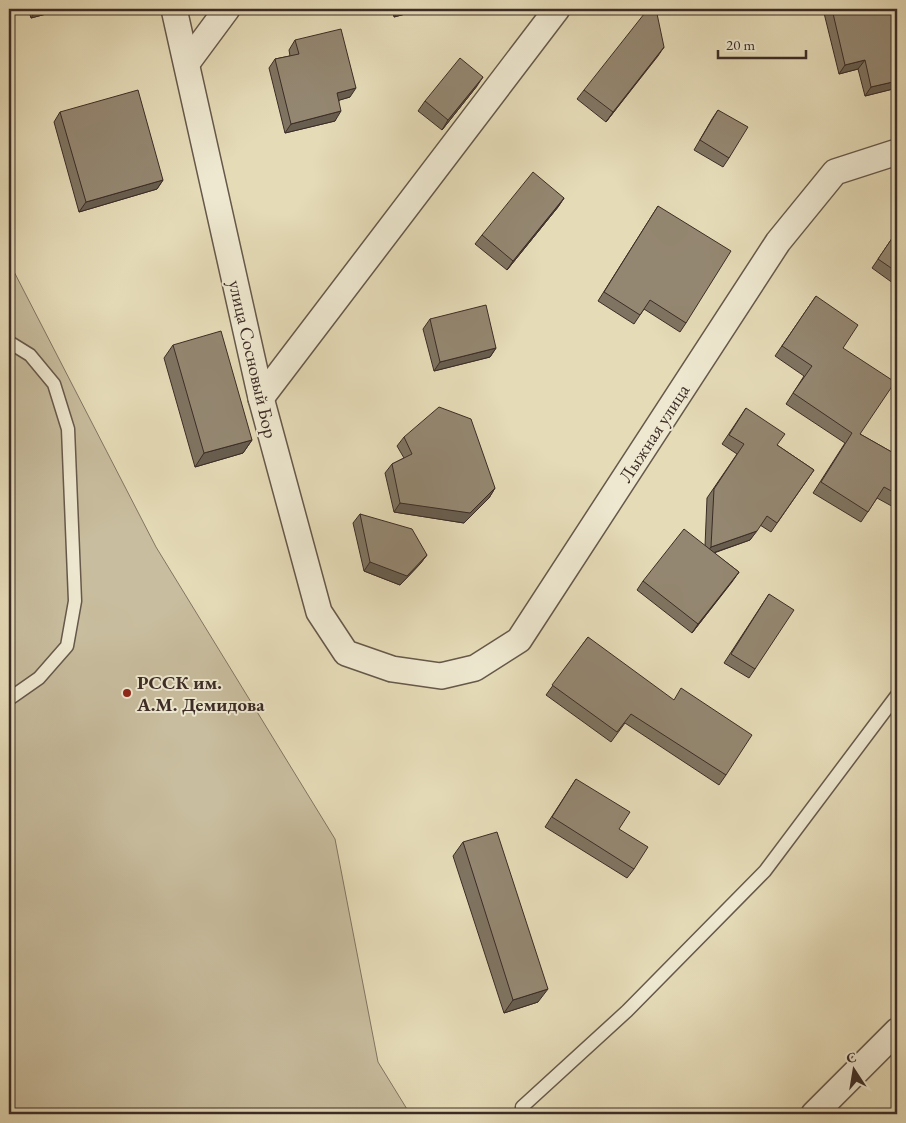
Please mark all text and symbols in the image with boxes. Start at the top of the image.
scale bar [718,28,806,60]
text: 20 m [726,35,755,54]
street label: улица Сосновый Бор [223,277,283,441]
street label: Лыжная улица [613,379,695,487]
place label: РССК им. А.М. Демидова [136,670,265,717]
marker: РССК им. А.М. Демидова [121,687,133,699]
north arrow [828,1046,878,1096]
text: С [845,1047,858,1067]

